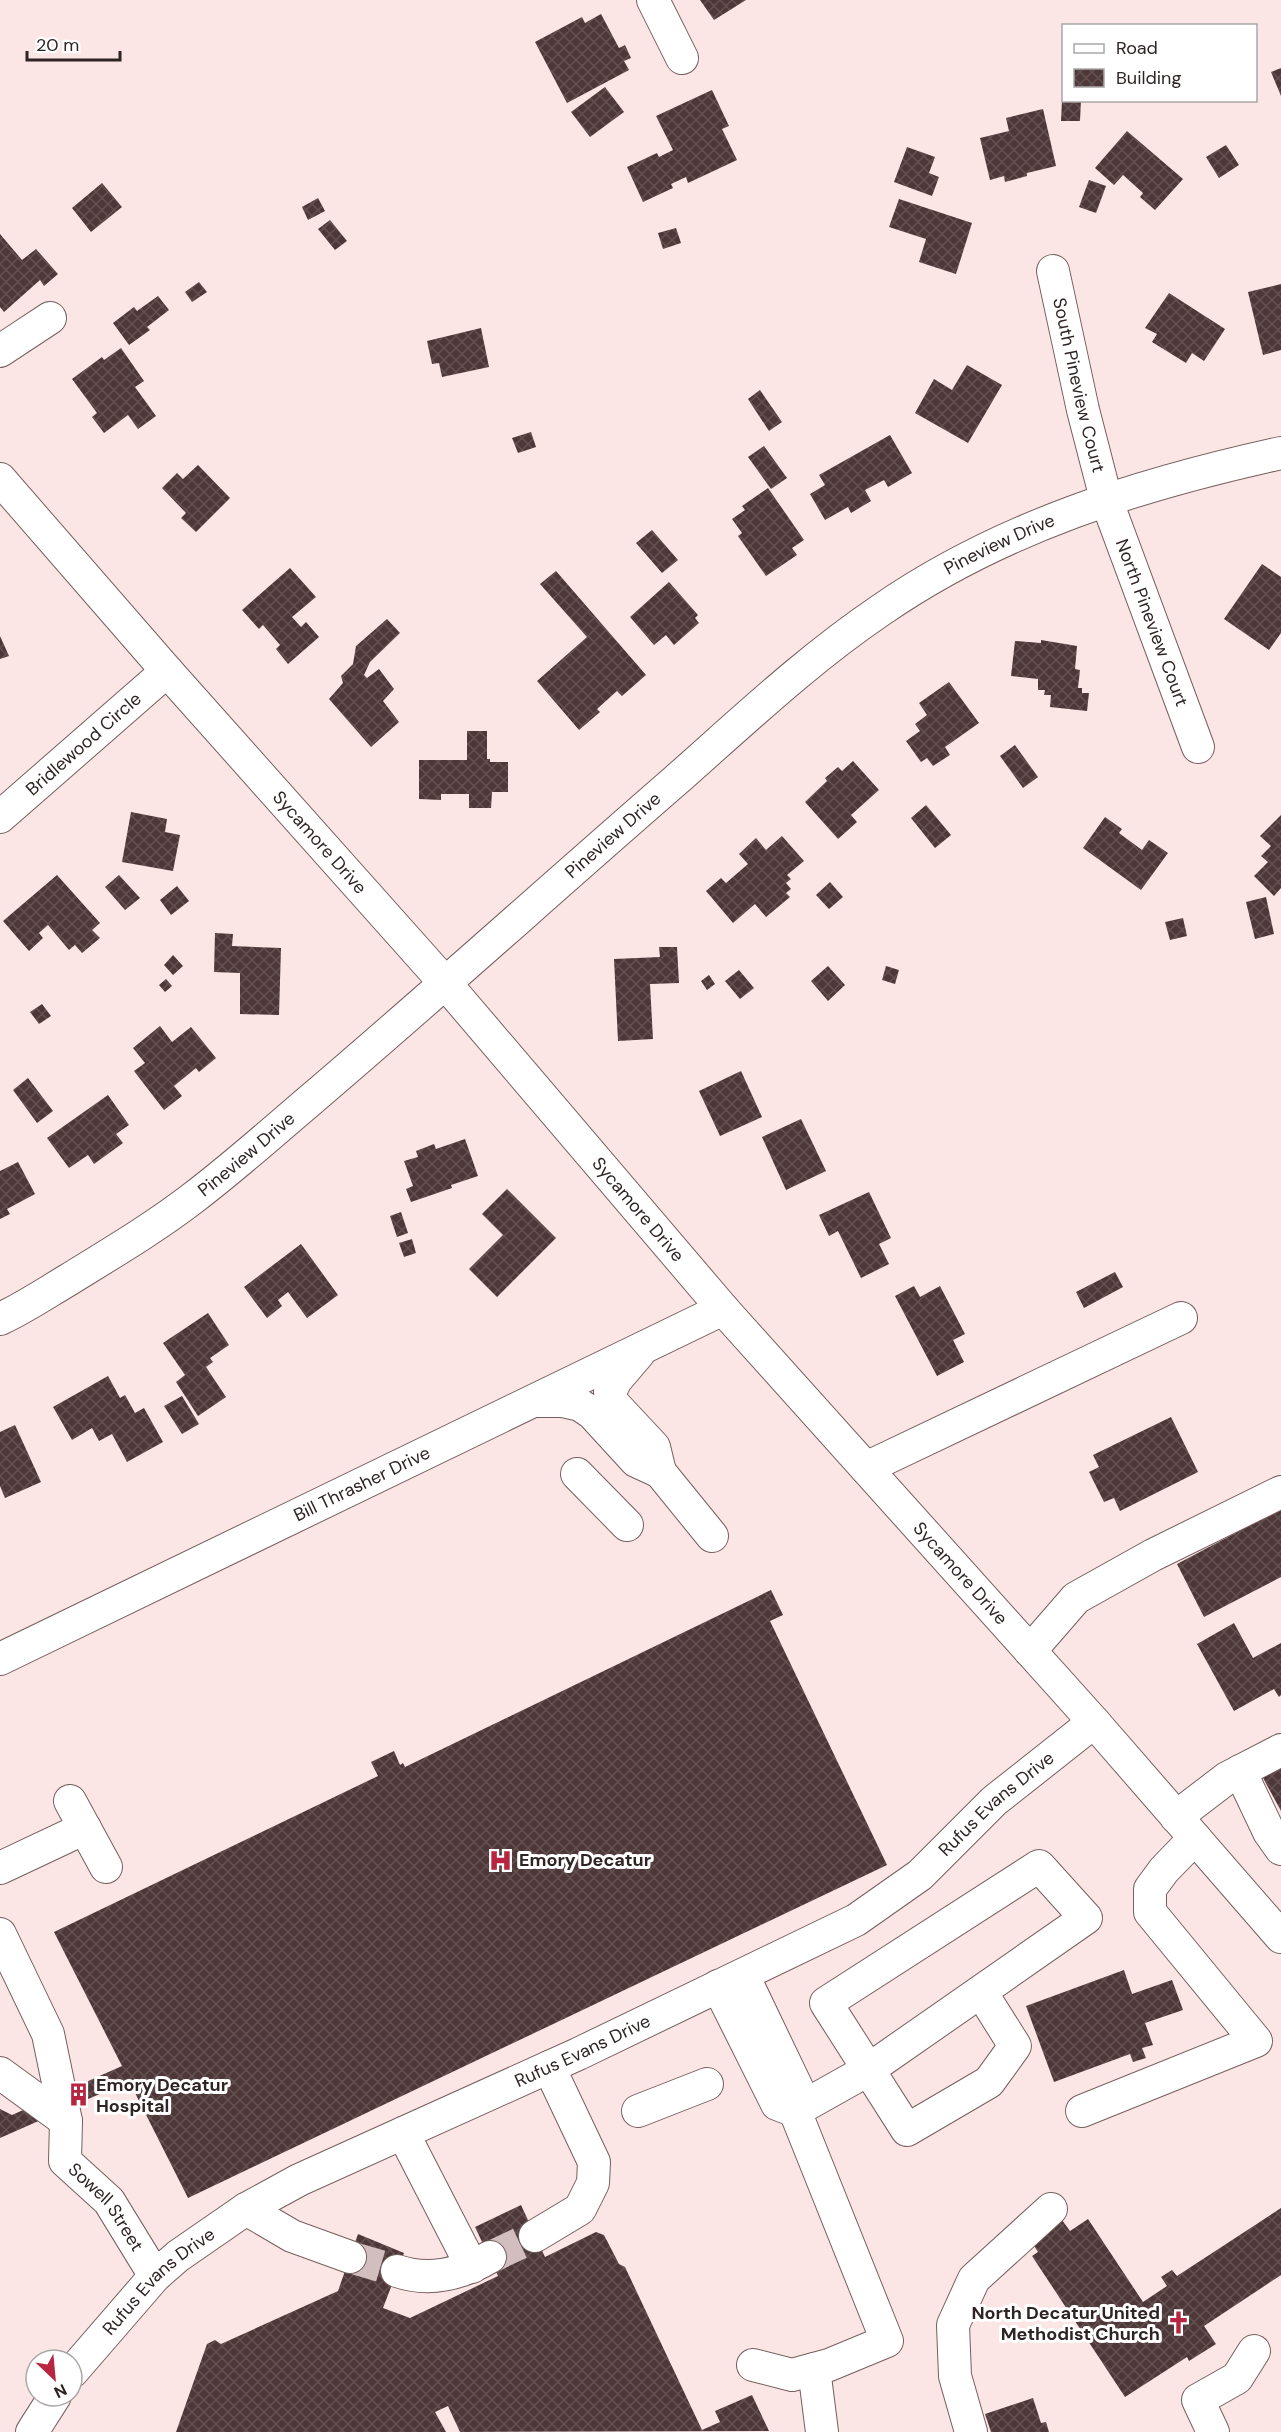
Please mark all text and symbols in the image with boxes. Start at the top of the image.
scale bar [27,24,120,62]
legend [1062,24,1257,102]
text: 20 m [36,33,79,57]
text: Road [1116,36,1158,60]
text: Building [1116,66,1181,90]
street label: South Pineview Court [1047,296,1111,475]
street label: Pineview Drive [940,508,1058,581]
street label: North Pineview Court [1110,536,1194,710]
street label: Bridlewood Circle [21,687,146,801]
street label: Sycamore Drive [267,786,372,899]
street label: Pineview Drive [560,787,666,884]
street label: Pineview Drive [193,1107,300,1202]
street label: Sycamore Drive [587,1152,690,1267]
street label: Bill Thrasher Drive [290,1441,434,1527]
street label: Sycamore Drive [908,1517,1013,1630]
street label: Rufus Evans Drive [933,1746,1059,1862]
hospital icon: Emory Decatur [488,1847,514,1873]
place label: Emory Decatur [519,1848,651,1872]
street label: Rufus Evans Drive [511,2009,654,2093]
place label: Emory Decatur Hospital [96,2073,228,2118]
building icon: Emory Decatur Hospital [65,2082,91,2108]
street label: Sowell Street [63,2158,149,2256]
street label: Rufus Evans Drive [97,2222,220,2340]
place label: North Decatur United Methodist Church [971,2301,1160,2346]
church icon: North Decatur United Methodist Church [1165,2310,1191,2336]
north arrow [24,2348,84,2408]
text: N [51,2379,70,2403]

